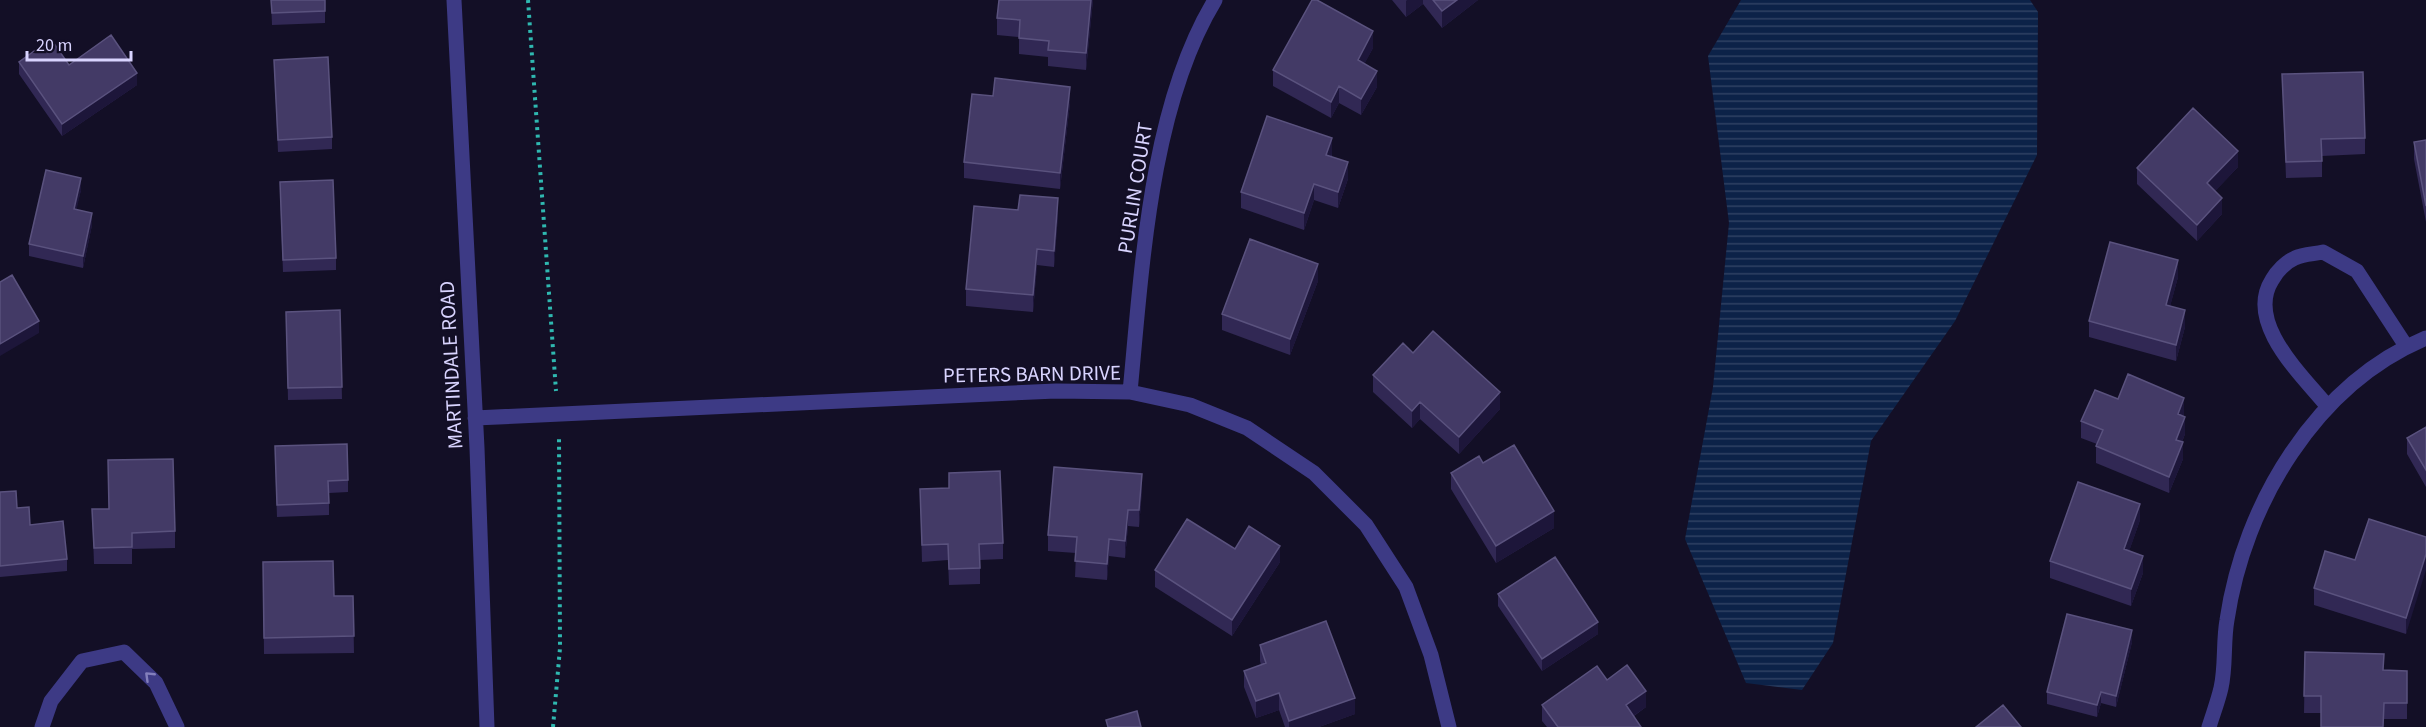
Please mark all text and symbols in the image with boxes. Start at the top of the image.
scale bar [27,24,130,62]
text: 20 m [36,33,72,58]
street label: PURLIN COURT [1110,120,1160,256]
street label: MARTINDALE ROAD [432,280,470,450]
street label: PETERS BARN DRIVE [943,357,1121,391]
one-way arrow [145,673,156,684]

